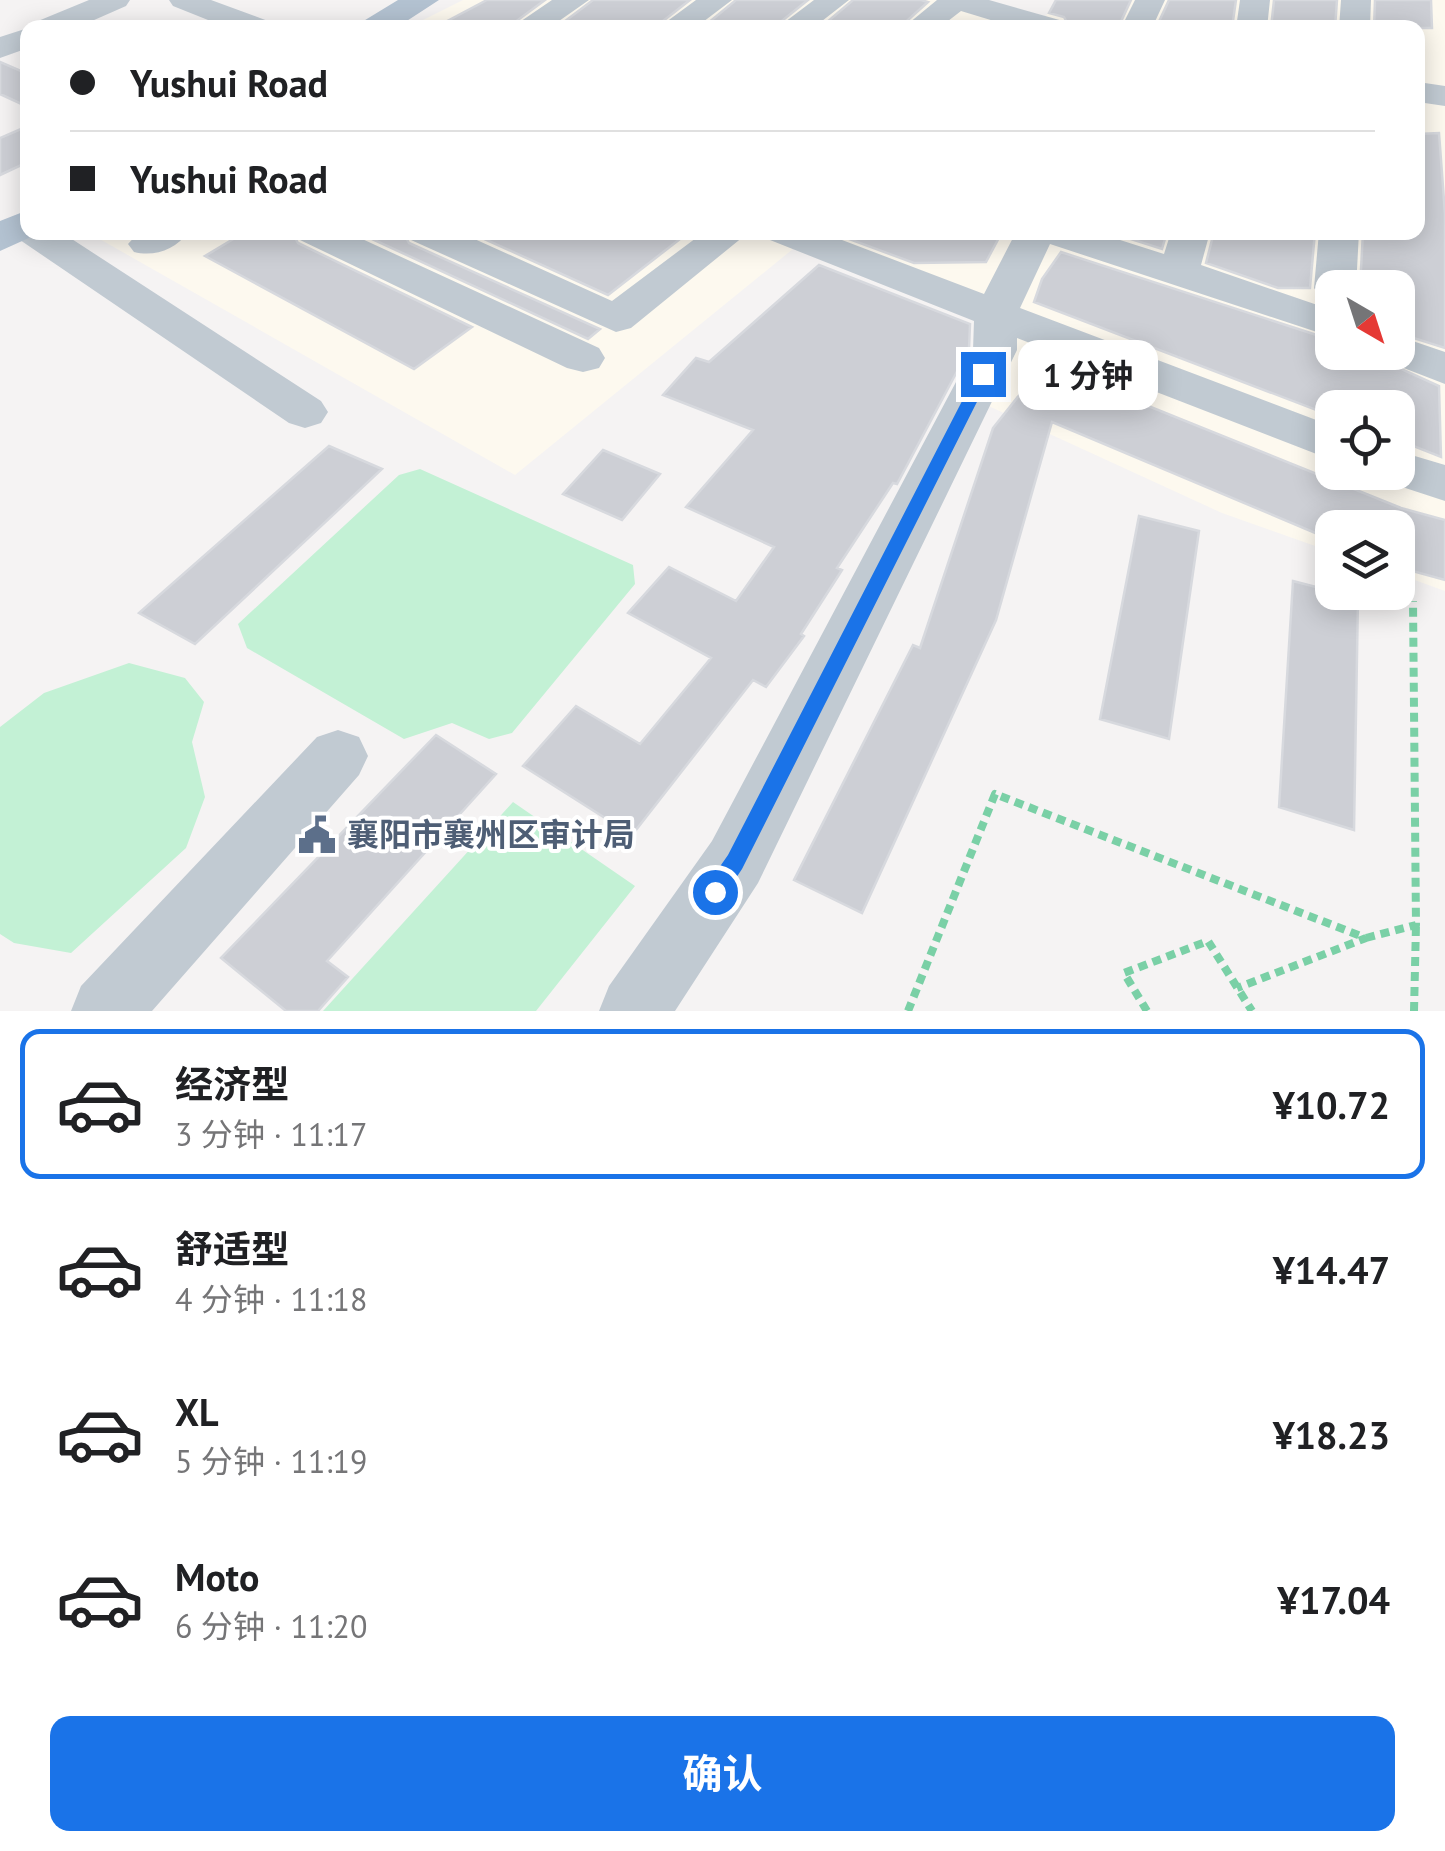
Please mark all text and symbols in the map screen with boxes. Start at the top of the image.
text: Yushui Road [130,58,328,107]
text: Yushui Road [130,154,328,203]
north arrow [1315,270,1415,370]
map controls [1315,270,1415,610]
callout: 1 分钟 [1018,339,1158,409]
route end [961,352,1006,397]
text: 1 分钟 [1043,354,1133,396]
button: locate [1315,390,1415,490]
button: layers [1315,510,1415,610]
place label: 襄阳市襄州区审计局 [347,813,635,855]
public building icon: 襄阳市襄州区审计局 [296,814,338,856]
route start [693,870,738,915]
icon: car [55,1059,145,1149]
text: 经济型 [175,1059,289,1108]
text: ¥10.72 [1273,1080,1390,1129]
text: 3 分钟 · 11:17 [175,1113,367,1155]
icon: car [55,1224,145,1314]
text: 舒适型 [175,1224,289,1273]
text: ¥14.47 [1273,1245,1390,1294]
text: 4 分钟 · 11:18 [175,1278,367,1320]
text: XL [175,1387,219,1436]
icon: car [55,1389,145,1479]
text: ¥18.23 [1273,1410,1390,1459]
text: 5 分钟 · 11:19 [175,1440,367,1482]
text: Moto [175,1552,259,1601]
icon: car [55,1554,145,1644]
text: ¥17.04 [1277,1575,1390,1624]
text: 6 分钟 · 11:20 [175,1605,367,1647]
button: 确认 [50,1716,1395,1831]

